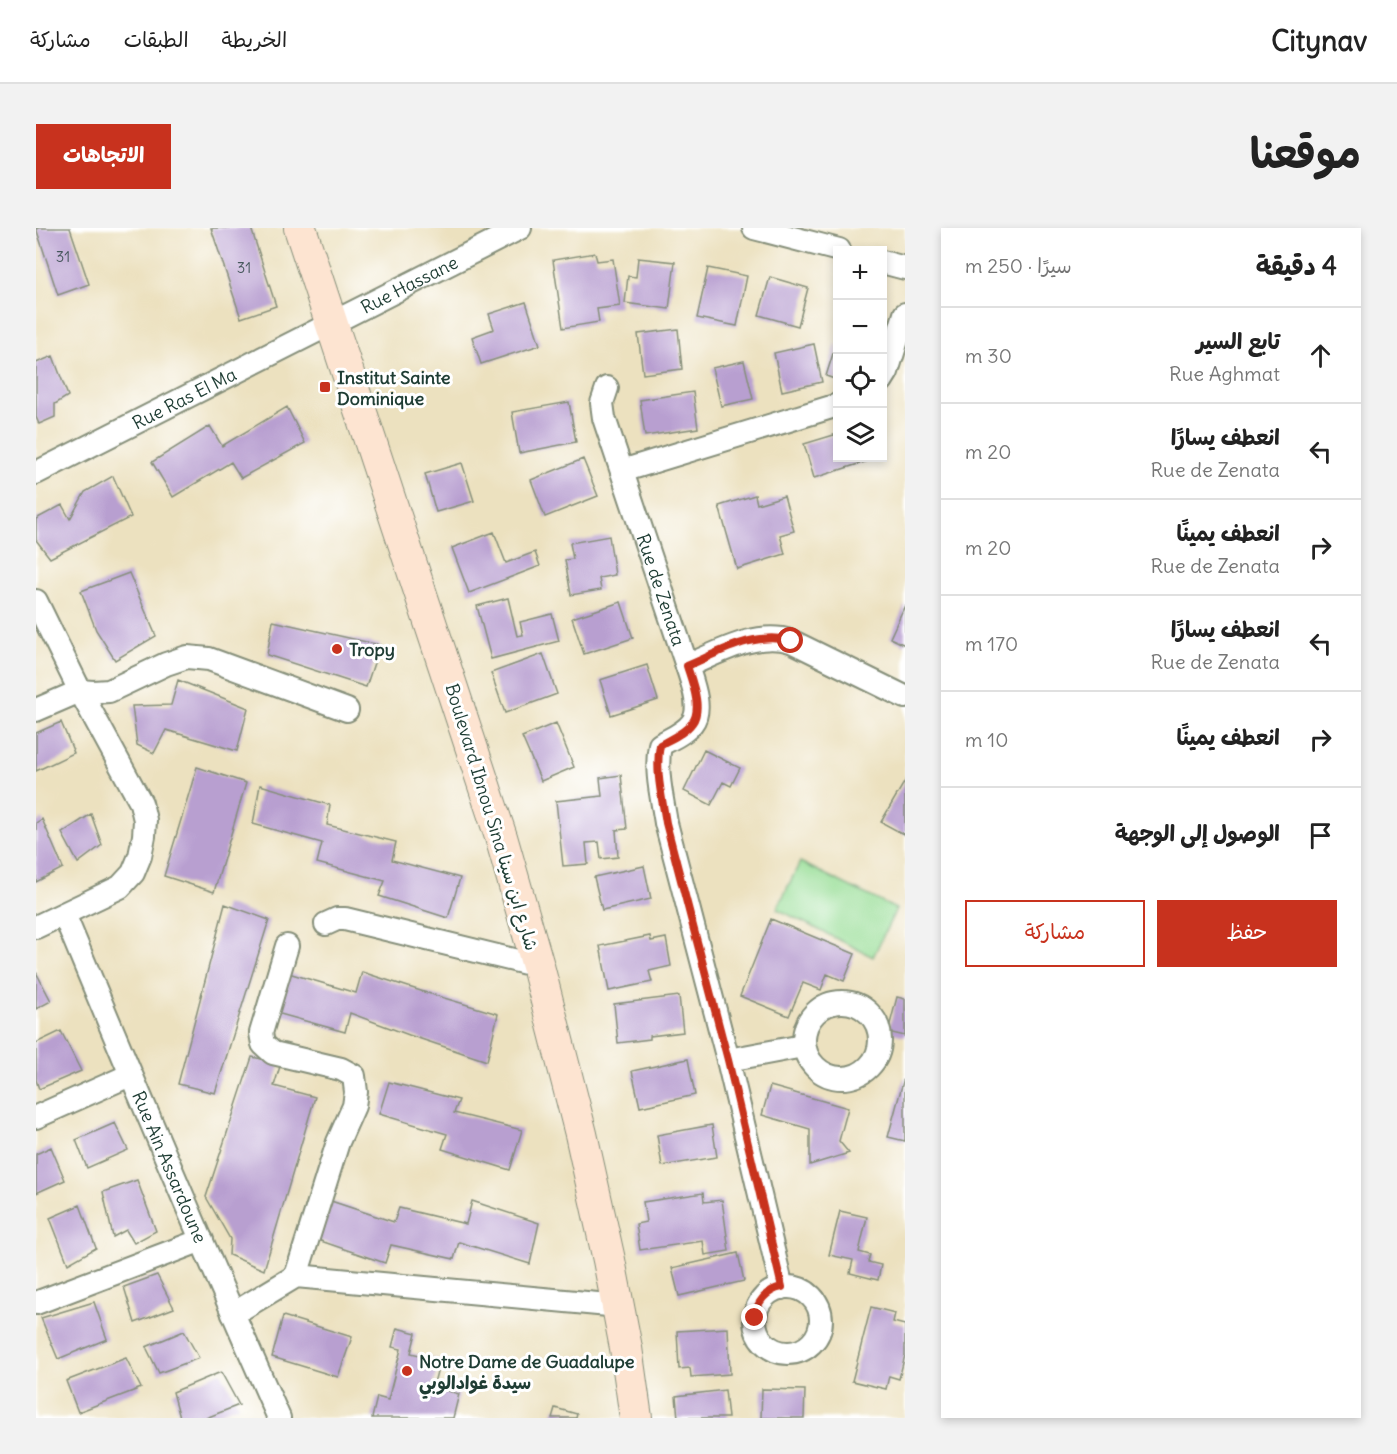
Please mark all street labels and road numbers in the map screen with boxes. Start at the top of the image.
street label: Rue Hassane [357,250,461,318]
street label: Rue Ras El Ma [128,362,240,434]
street label: Rue de Zenata [632,531,691,649]
street label: Boulevard Ibnou Sina شارع ابن سينا [439,681,544,954]
street label: Rue Ain Assardoune [128,1087,213,1246]

